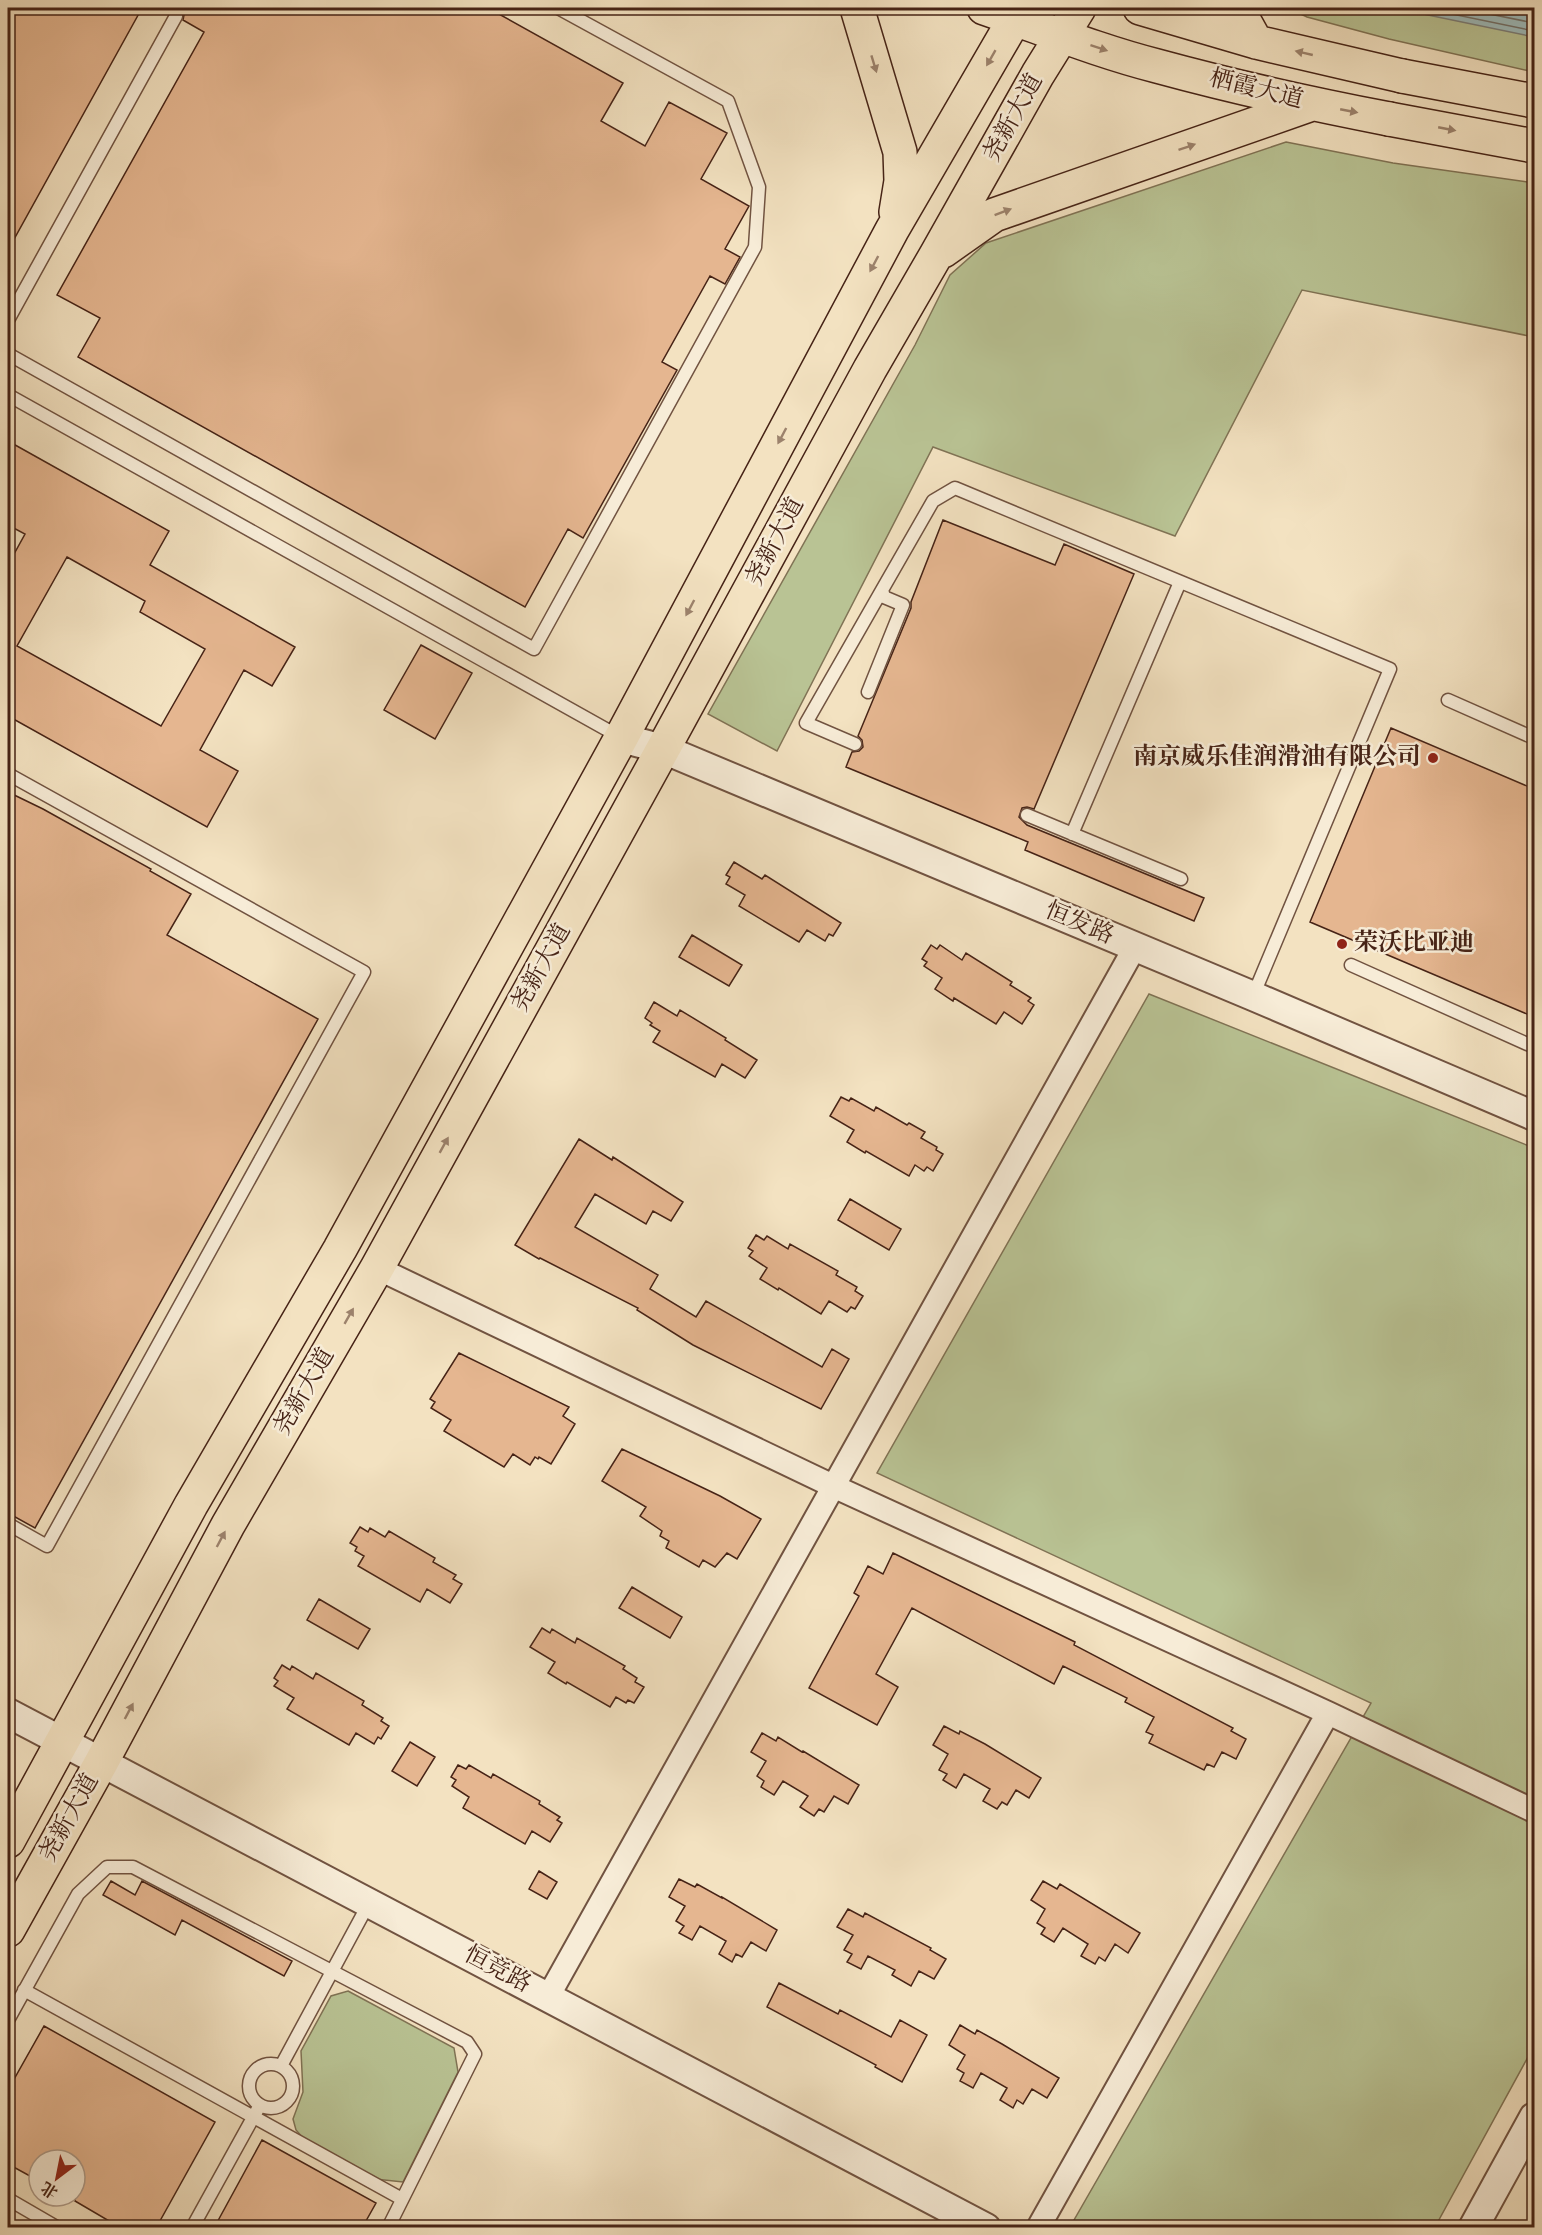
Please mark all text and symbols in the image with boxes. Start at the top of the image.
one-way arrow [1090,44,1108,54]
one-way arrow [1295,48,1313,58]
one-way arrow [986,50,996,67]
one-way arrow [870,55,879,73]
street label: 栖霞大道 [1207,64,1306,113]
street label: 尧新大道 [978,69,1048,166]
one-way arrow [1340,107,1359,116]
one-way arrow [1437,125,1456,134]
one-way arrow [1178,142,1196,151]
one-way arrow [994,207,1012,217]
one-way arrow [869,256,879,273]
one-way arrow [777,427,787,444]
street label: 尧新大道 [740,493,809,590]
one-way arrow [685,599,695,616]
place label: 南京威乐佳润滑油有限公司 [1133,743,1421,770]
marker: 南京威乐佳润滑油有限公司 [1426,751,1440,765]
street label: 恒发路 [1041,896,1118,949]
street label: 尧新大道 [506,919,576,1016]
place label: 荣沃比亚迪 [1354,929,1474,956]
marker: 荣沃比亚迪 [1335,937,1349,951]
one-way arrow [439,1137,449,1154]
one-way arrow [344,1307,354,1324]
street label: 尧新大道 [268,1343,339,1440]
one-way arrow [216,1530,226,1547]
one-way arrow [124,1702,134,1719]
street label: 尧新大道 [34,1769,104,1866]
street label: 恒竞路 [460,1940,536,1997]
north arrow [27,2148,87,2208]
text: 北 [38,2178,61,2202]

